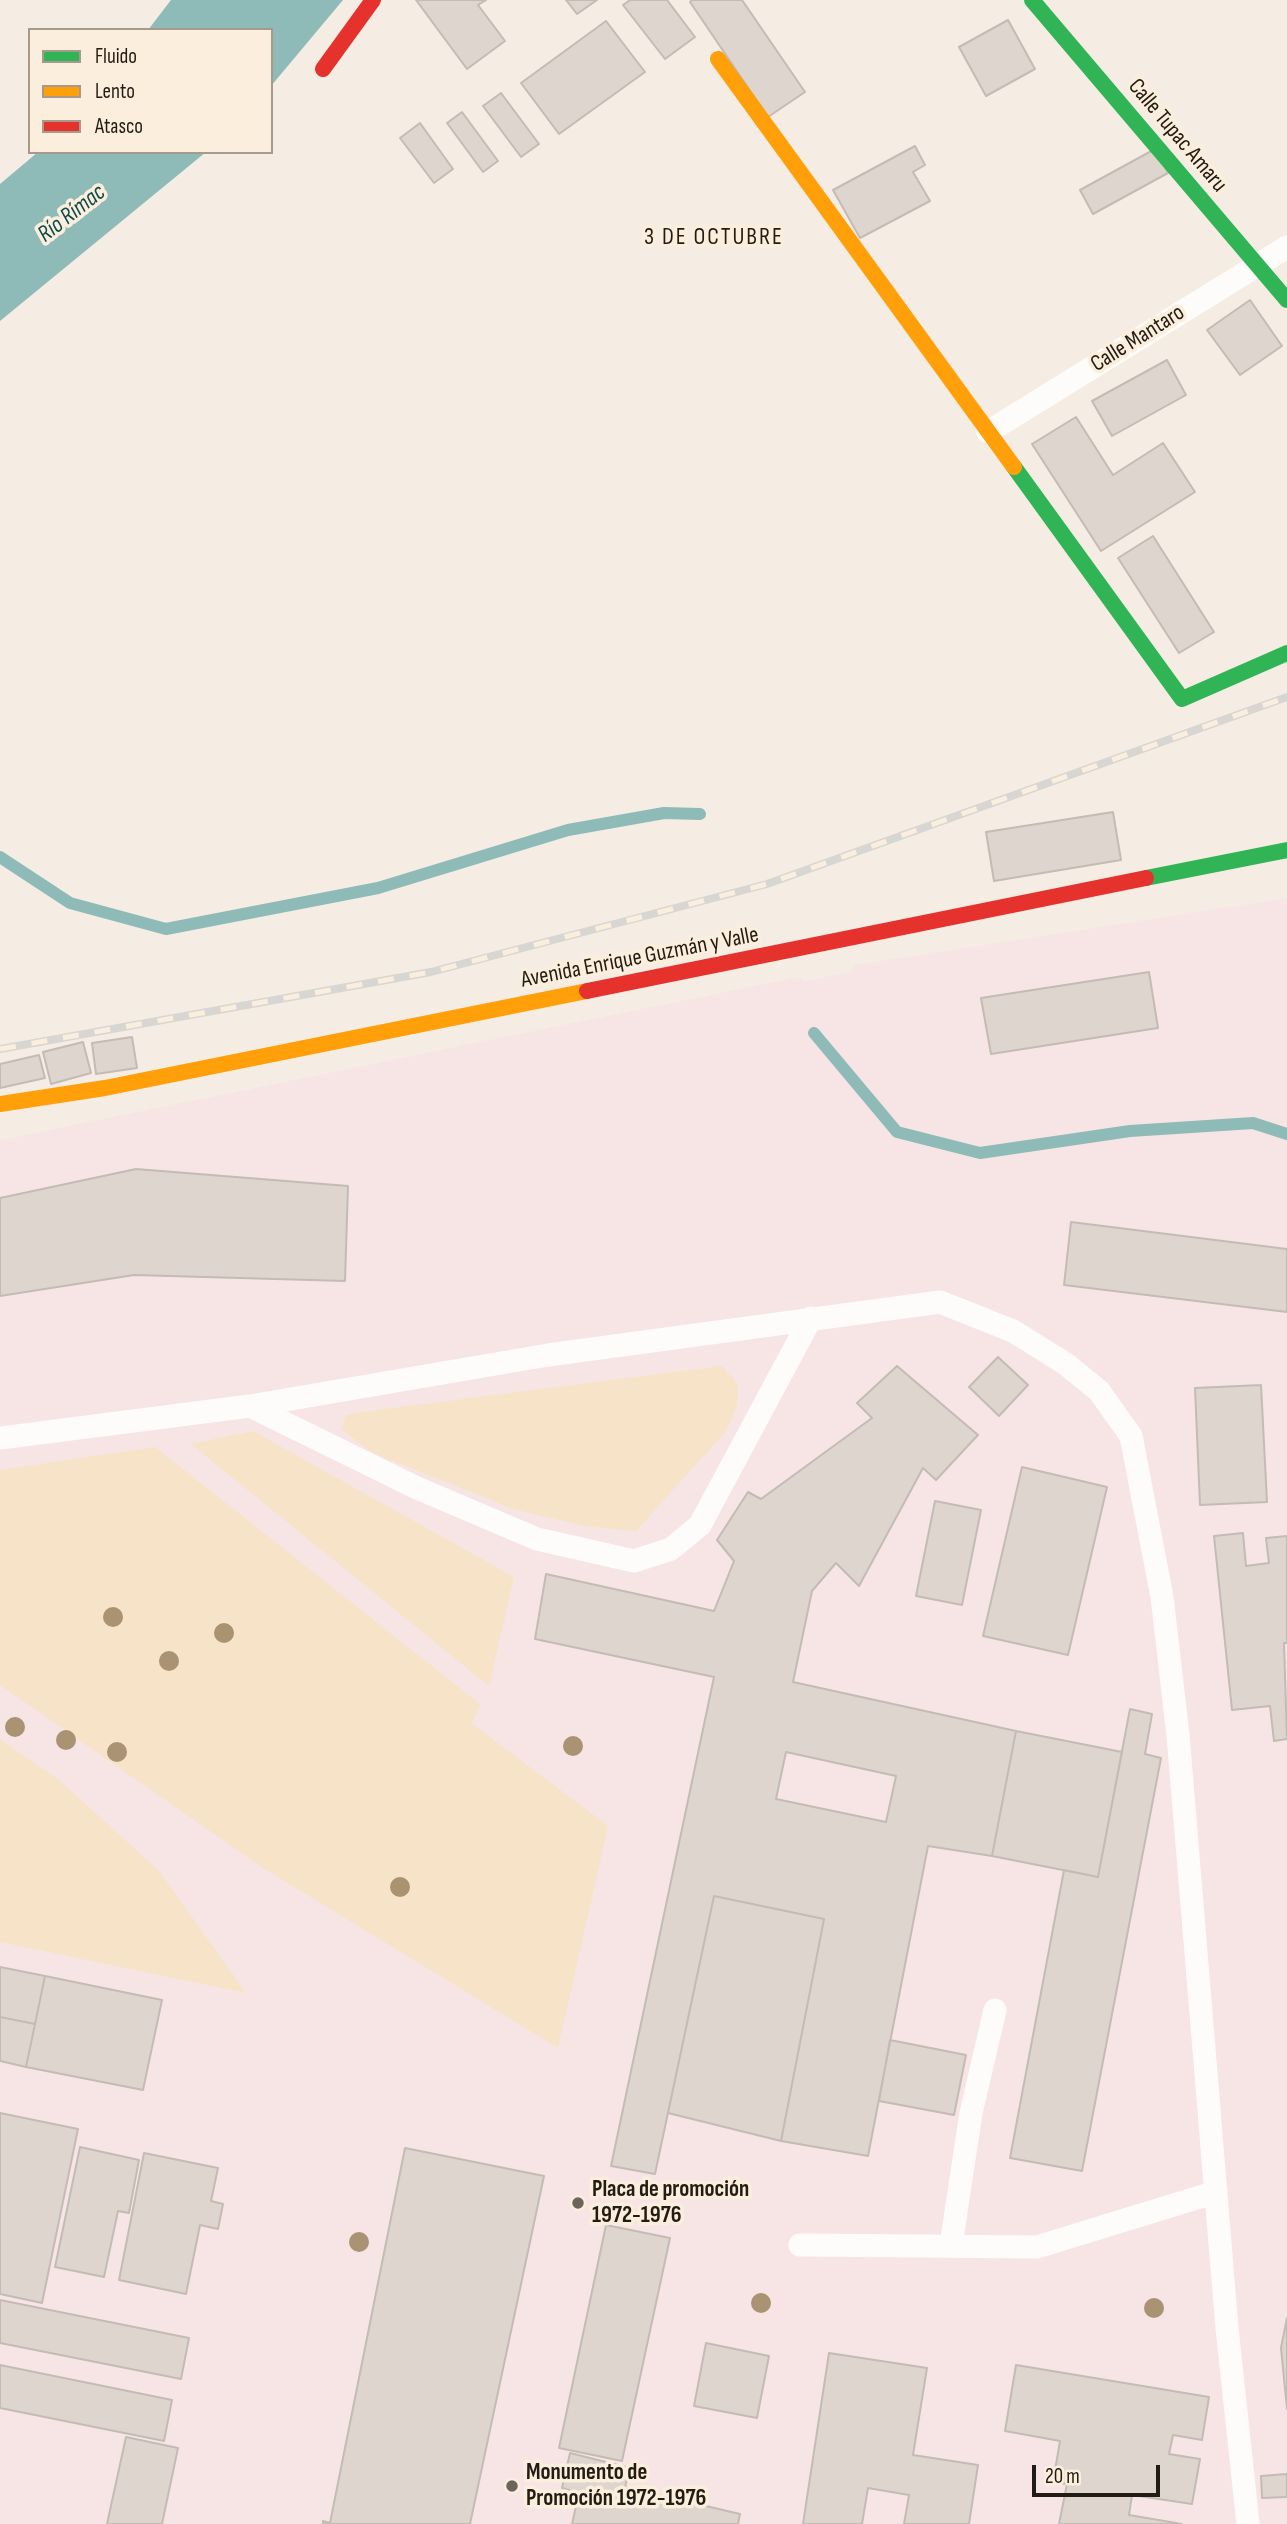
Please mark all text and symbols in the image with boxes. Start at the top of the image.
legend [28,28,273,154]
text: Fluido [95,44,137,69]
street label: Calle Tupac Amaru [1122,74,1232,198]
text: Lento [95,79,135,104]
text: Atasco [95,114,143,139]
water label: Río Rímac [32,179,112,249]
district label: 3 DE OCTUBRE [646,224,782,252]
street label: Calle Mantaro [1086,299,1190,379]
street label: Avenida Enrique Guzmán y Valle [519,921,761,995]
place label: Placa de promoción 1972-1976 [592,2176,749,2230]
marker: Placa de promoción 1972-1976 [570,2195,586,2211]
scale bar [1035,2450,1163,2494]
place label: Monumento de Promoción 1972-1976 [526,2459,706,2513]
text: 20 m [1045,2464,1080,2489]
marker: Monumento de Promoción 1972-1976 [504,2478,520,2494]

